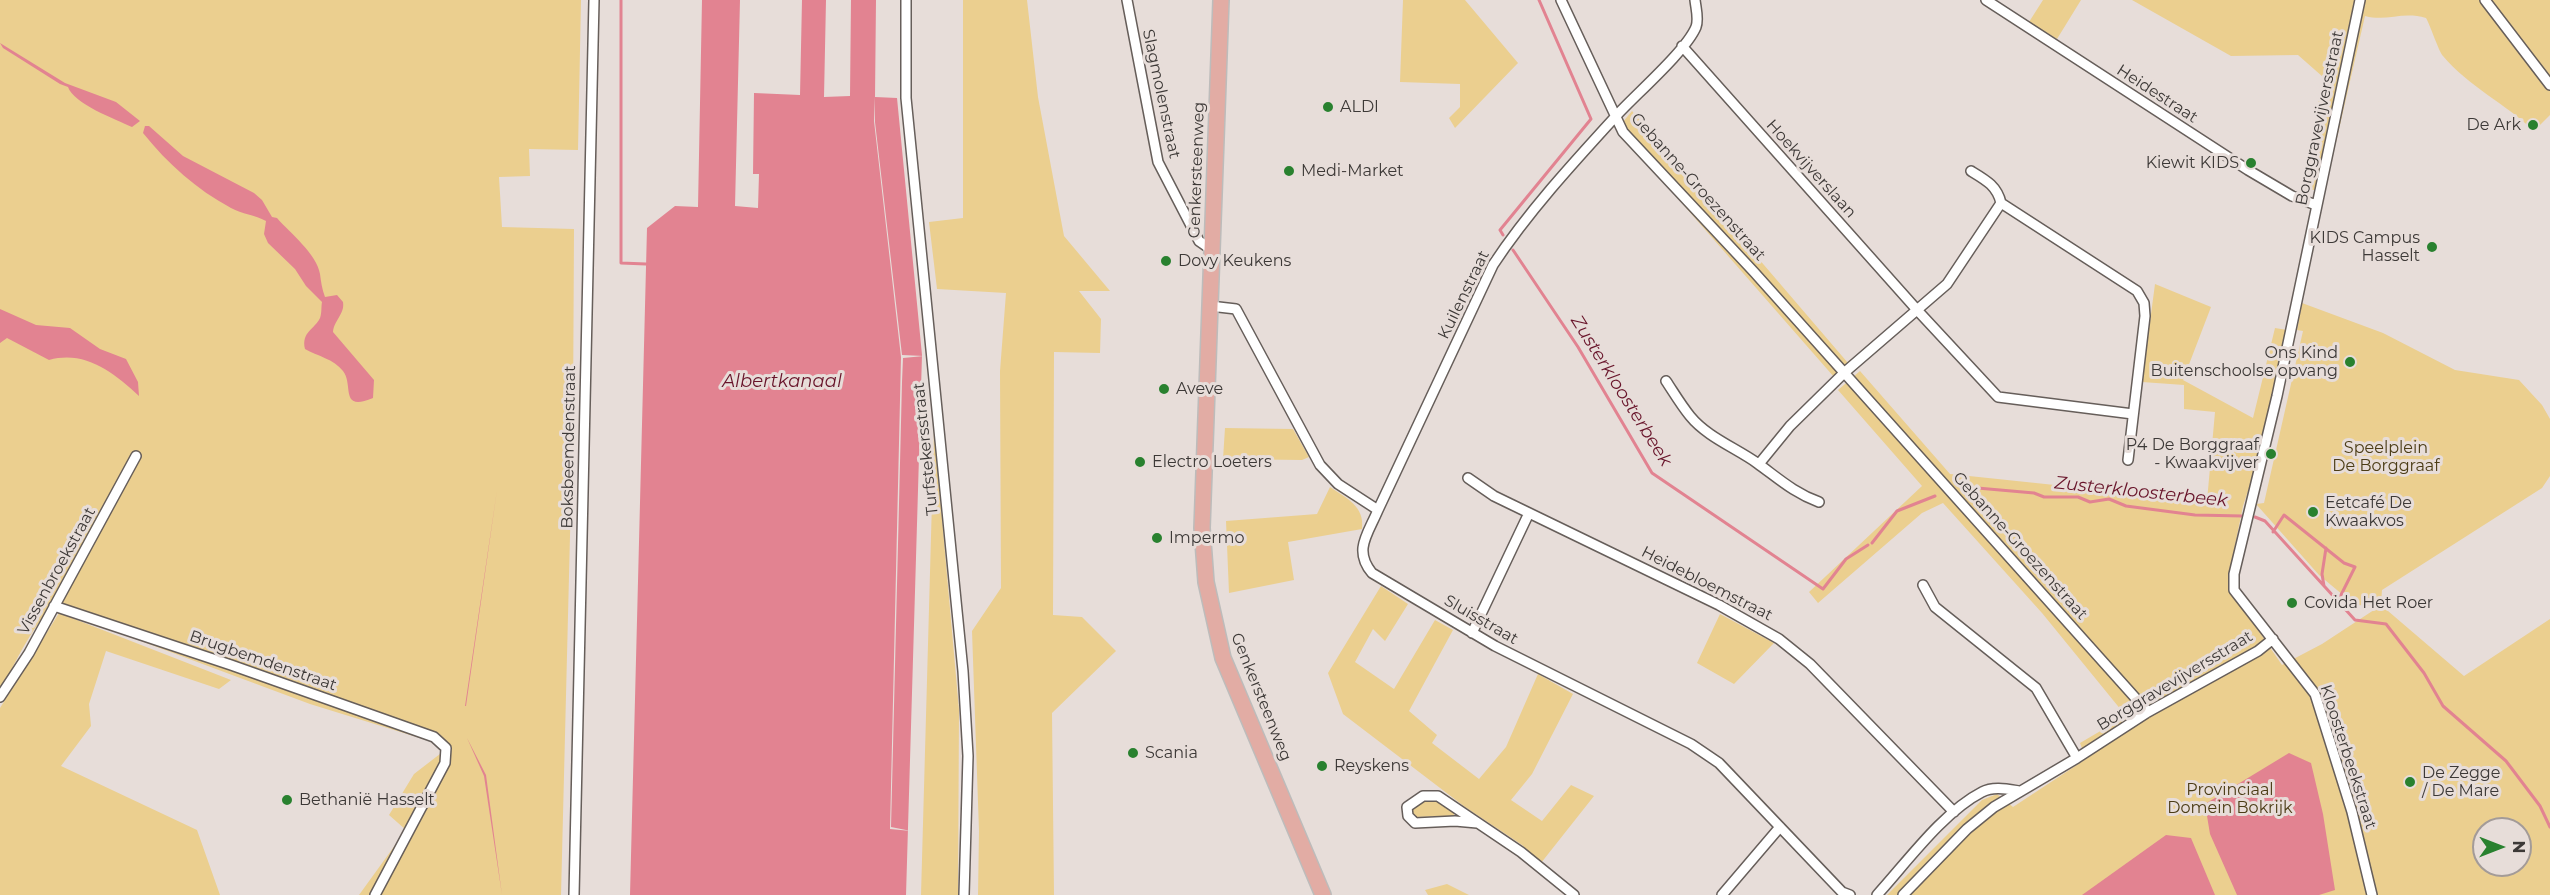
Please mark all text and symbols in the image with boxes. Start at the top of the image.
street label: Slagmolenstraat [1138,28,1184,160]
street label: Borggravevijversstraat [2292,29,2348,207]
street label: Heidestraat [2113,61,2201,127]
place label: ALDI [1340,97,1379,117]
marker: ALDI [1321,100,1335,114]
street label: Genkersteenweg [1185,101,1209,239]
street label: Gebanne-Groezenstraat [1627,109,1769,265]
place label: De Ark [2467,115,2521,135]
street label: Hoekvijverslaan [1762,116,1860,222]
marker: De Ark [2526,118,2540,132]
place label: Kiewit KIDS [2146,153,2239,173]
marker: Kiewit KIDS [2244,156,2258,170]
place label: Medi-Market [1301,161,1404,181]
marker: Medi-Market [1282,164,1296,178]
place label: KIDS Campus Hasselt [2309,228,2420,266]
marker: KIDS Campus Hasselt [2425,240,2439,254]
street label: Kuilenstraat [1434,247,1494,343]
place label: Dovy Keukens [1178,251,1291,271]
marker: Dovy Keukens [1159,254,1173,268]
water label: Zusterkloosterbeek [1566,312,1676,470]
place label: Ons Kind Buitenschoolse opvang [2151,343,2338,381]
marker: Ons Kind Buitenschoolse opvang [2343,355,2357,369]
street label: Boksbeemdenstraat [558,365,580,529]
water label: Albertkanaal [722,371,842,393]
place label: Aveve [1176,379,1223,399]
street label: Turfstekersstraat [909,381,943,517]
marker: Aveve [1157,382,1171,396]
place label: P4 De Borggraaf - Kwaakvijver [2126,435,2259,473]
park label: Speelplein De Borggraaf [2332,438,2440,476]
marker: P4 De Borggraaf - Kwaakvijver [2264,447,2278,461]
place label: Electro Loeters [1152,452,1272,472]
marker: Electro Loeters [1133,455,1147,469]
street label: Gebanne-Groezenstraat [1949,468,2091,624]
water label: Zusterkloosterbeek [2053,472,2229,512]
place label: Eetcafé De Kwaakvos [2325,493,2412,531]
street label: Vissenbroekstraat [14,504,100,638]
marker: Eetcafé De Kwaakvos [2306,505,2320,519]
place label: Impermo [1169,528,1245,548]
marker: Impermo [1150,531,1164,545]
street label: Heidebloemstraat [1638,543,1776,625]
street label: Sluisstraat [1440,591,1522,649]
place label: Covida Het Roer [2304,593,2433,613]
marker: Covida Het Roer [2285,596,2299,610]
street label: Brugbemdenstraat [187,627,339,695]
street label: Borggravevijversstraat [2094,627,2256,735]
street label: Genkersteenweg [1227,630,1295,764]
street label: Kloosterbeekstraat [2316,682,2380,832]
place label: Scania [1145,743,1198,763]
marker: Scania [1126,746,1140,760]
place label: Reyskens [1334,756,1409,776]
marker: Reyskens [1315,759,1329,773]
place label: De Zegge / De Mare [2422,763,2500,801]
marker: De Zegge / De Mare [2403,775,2417,789]
park label: Provinciaal Domein Bokrijk [2167,780,2293,818]
place label: Bethanië Hasselt [299,790,435,810]
marker: Bethanië Hasselt [280,793,294,807]
north arrow [2472,817,2532,877]
text: N [2509,841,2528,853]

